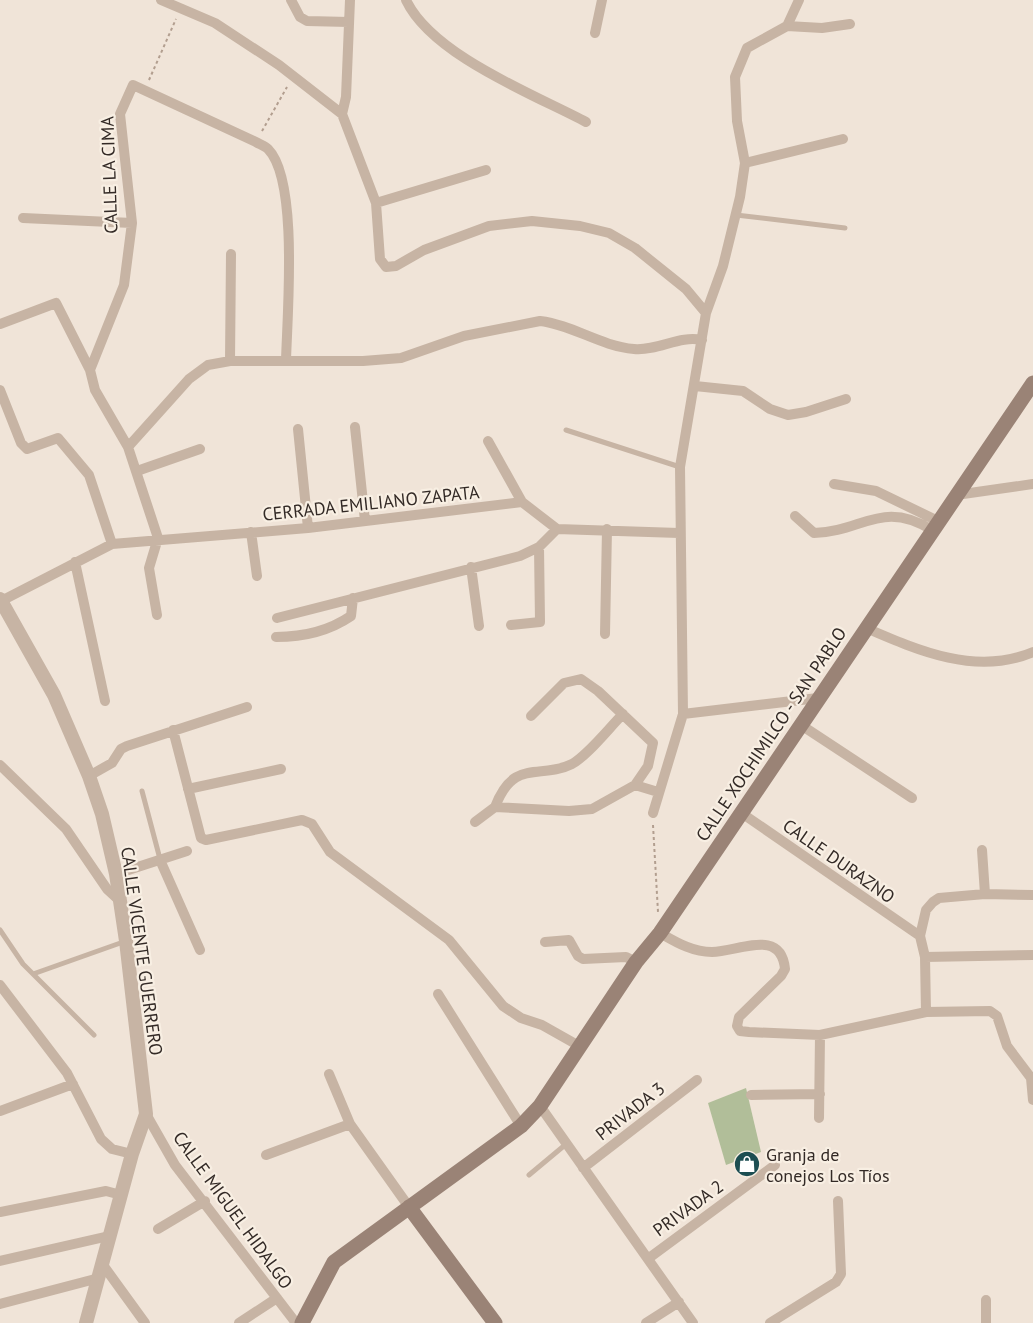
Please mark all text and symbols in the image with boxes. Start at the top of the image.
street label: CALLE LA CIMA [95,115,123,234]
street label: CERRADA EMILIANO ZAPATA [261,480,481,526]
street label: CALLE XOCHIMILCO - SAN PABLO [691,623,851,845]
street label: CALLE DURAZNO [778,814,900,908]
street label: CALLE VICENTE GUERRERO [116,845,168,1057]
street label: PRIVADA 3 [591,1077,669,1145]
street label: CALLE MIGUEL HIDALGO [168,1127,298,1293]
place label: Granja de conejos Los Tíos [766,1143,890,1187]
shop icon: Granja de conejos Los Tíos [732,1149,762,1179]
street label: PRIVADA 2 [648,1175,728,1241]

